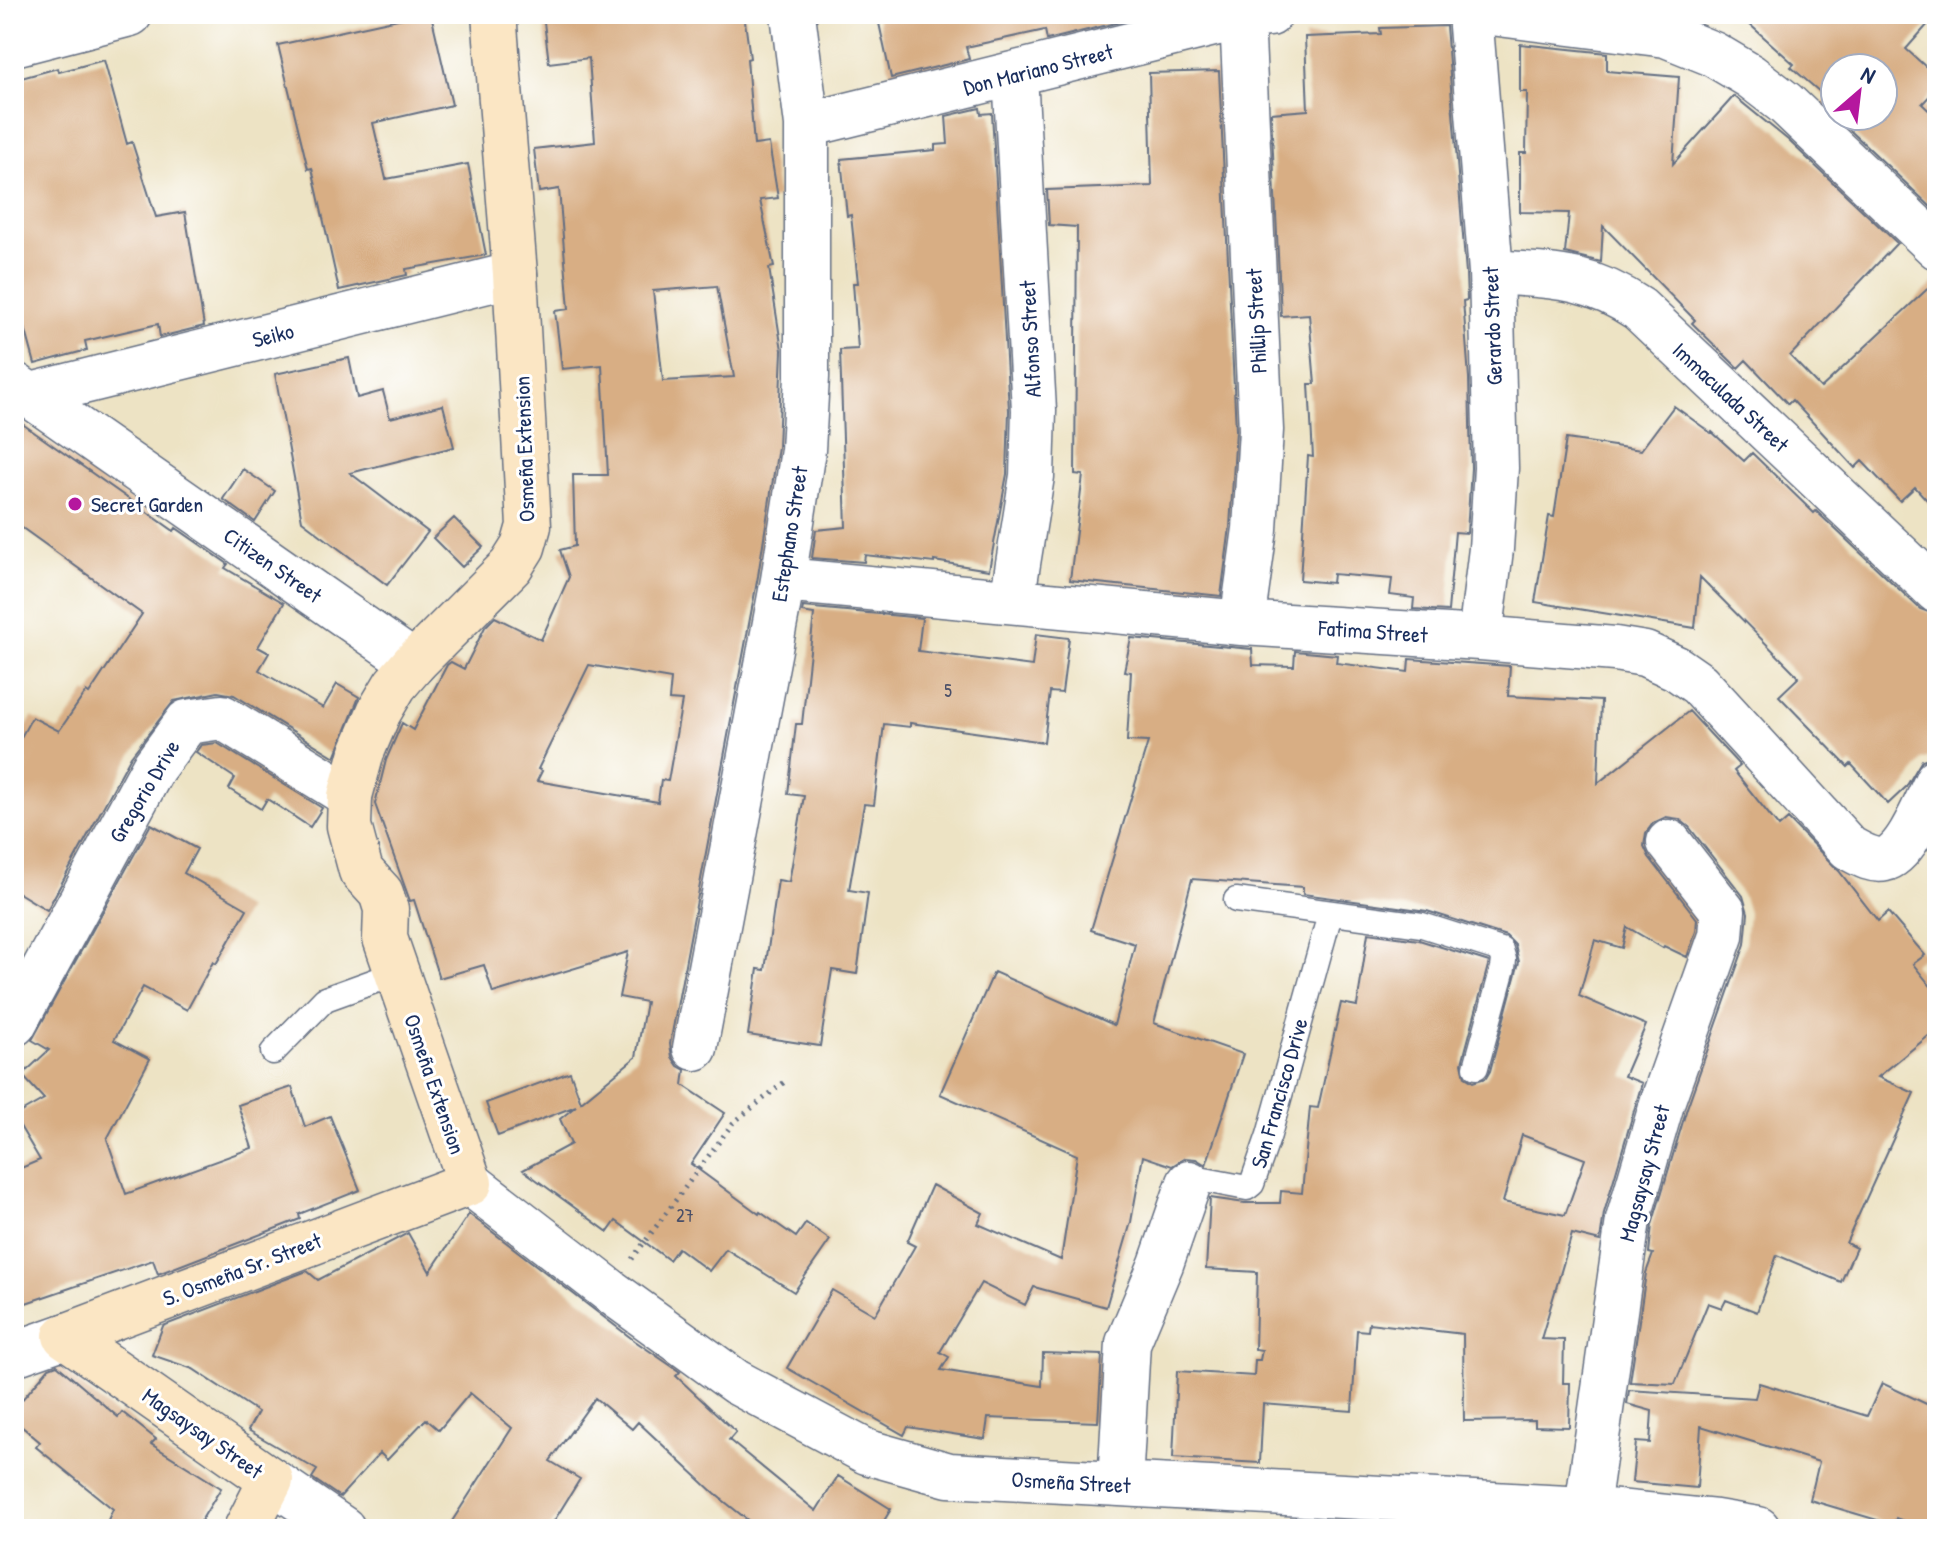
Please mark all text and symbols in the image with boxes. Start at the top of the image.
street label: Don Mariano Street [960,36,1116,102]
north arrow [1819,52,1899,132]
text: N [1856,58,1881,90]
street label: Gerardo Street [1475,266,1509,386]
street label: Phillip Street [1238,267,1274,374]
street label: Alfonso Street [1012,279,1048,398]
street label: Seiko [249,315,297,355]
street label: Immaculada Street [1666,335,1796,459]
street label: Osmeña Extension [506,375,542,523]
street label: Estephano Street [763,464,815,604]
place label: Secret Garden [91,489,203,519]
marker: Secret Garden [66,495,84,513]
street label: Citizen Street [218,520,329,610]
street label: Fatima Street [1316,612,1429,650]
house number: 5 [944,678,952,703]
street label: Gregorio Drive [101,734,187,848]
street label: Osmeña Extension [397,1010,473,1158]
street label: San Francisco Drive [1243,1014,1315,1172]
street label: Magsaysay Street [1611,1101,1677,1245]
house number: 27 [676,1203,694,1228]
street label: S. Osmeña Sr. Street [158,1225,326,1313]
street label: Magsaysay Street [137,1380,270,1486]
street label: Osmeña Street [1011,1464,1132,1500]

